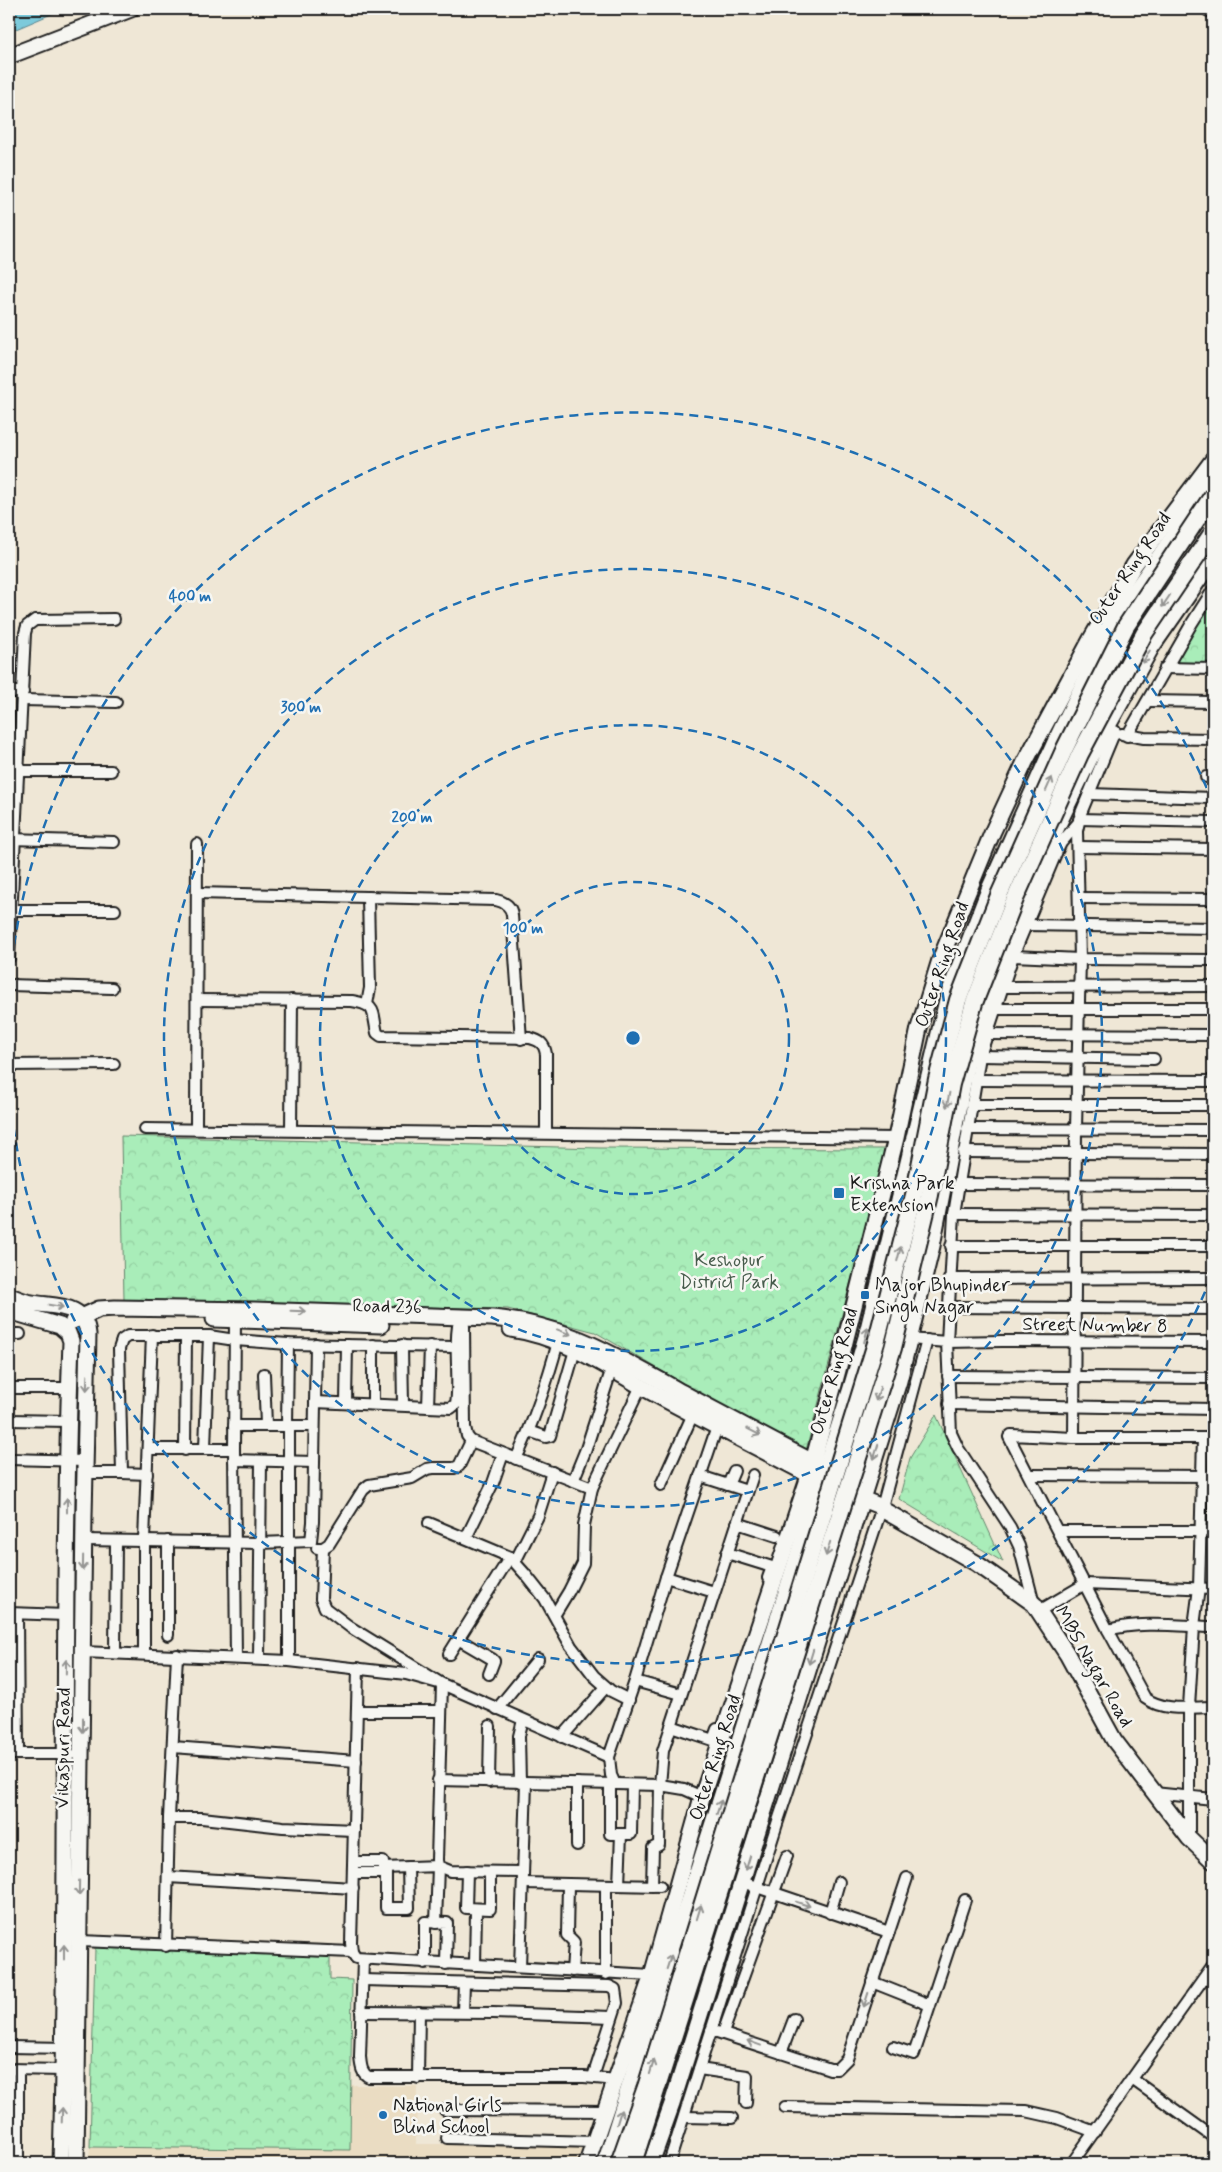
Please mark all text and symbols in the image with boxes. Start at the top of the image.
street label: Outer Ring Road [1083,508,1180,632]
text: 400 m [169,587,211,607]
one-way arrow [1161,594,1172,608]
one-way arrow [1141,650,1151,665]
text: 300 m [281,698,321,718]
one-way arrow [1044,777,1054,792]
text: 200 m [392,808,433,828]
street label: Outer Ring Road [909,899,978,1031]
text: 100 m [503,919,543,939]
centre of rings [624,1029,642,1047]
one-way arrow [943,1092,952,1108]
place label: Krishna Park Extension [850,1171,955,1218]
marker: Krishna Park Extension [832,1186,846,1200]
one-way arrow [895,1247,904,1263]
park label: Keshopur District Park [679,1248,779,1295]
place label: Major Bhupinder Singh Nagar [875,1273,1010,1322]
marker: Major Bhupinder Singh Nagar [859,1289,871,1301]
street label: Road 236 [352,1293,422,1320]
one-way arrow [47,1302,63,1312]
street label: Outer Ring Road [804,1305,867,1439]
one-way arrow [290,1307,306,1316]
street label: Street Number 8 [1022,1312,1168,1339]
one-way arrow [862,1327,871,1343]
one-way arrow [555,1328,571,1337]
one-way arrow [82,1374,92,1391]
one-way arrow [872,1386,882,1402]
one-way arrow [746,1428,761,1437]
one-way arrow [871,1444,881,1460]
one-way arrow [63,1497,72,1513]
one-way arrow [822,1541,832,1557]
one-way arrow [78,1554,88,1571]
street label: MBS Nagar Road [1046,1601,1139,1734]
one-way arrow [806,1649,816,1665]
one-way arrow [61,1659,71,1676]
street label: Vikaspuri Road [50,1687,77,1809]
street label: Outer Ring Road [683,1691,750,1825]
one-way arrow [78,1717,88,1733]
one-way arrow [715,1800,724,1816]
one-way arrow [742,1854,752,1870]
one-way arrow [75,1880,84,1896]
one-way arrow [794,1899,810,1909]
one-way arrow [695,1904,705,1920]
one-way arrow [59,1944,69,1960]
one-way arrow [665,1955,674,1970]
one-way arrow [861,1992,870,2008]
one-way arrow [747,2038,763,2047]
one-way arrow [647,2060,657,2076]
place label: National Girls Blind School [393,2093,502,2140]
one-way arrow [57,2107,67,2123]
marker: National Girls Blind School [377,2109,389,2121]
one-way arrow [615,2109,625,2125]

